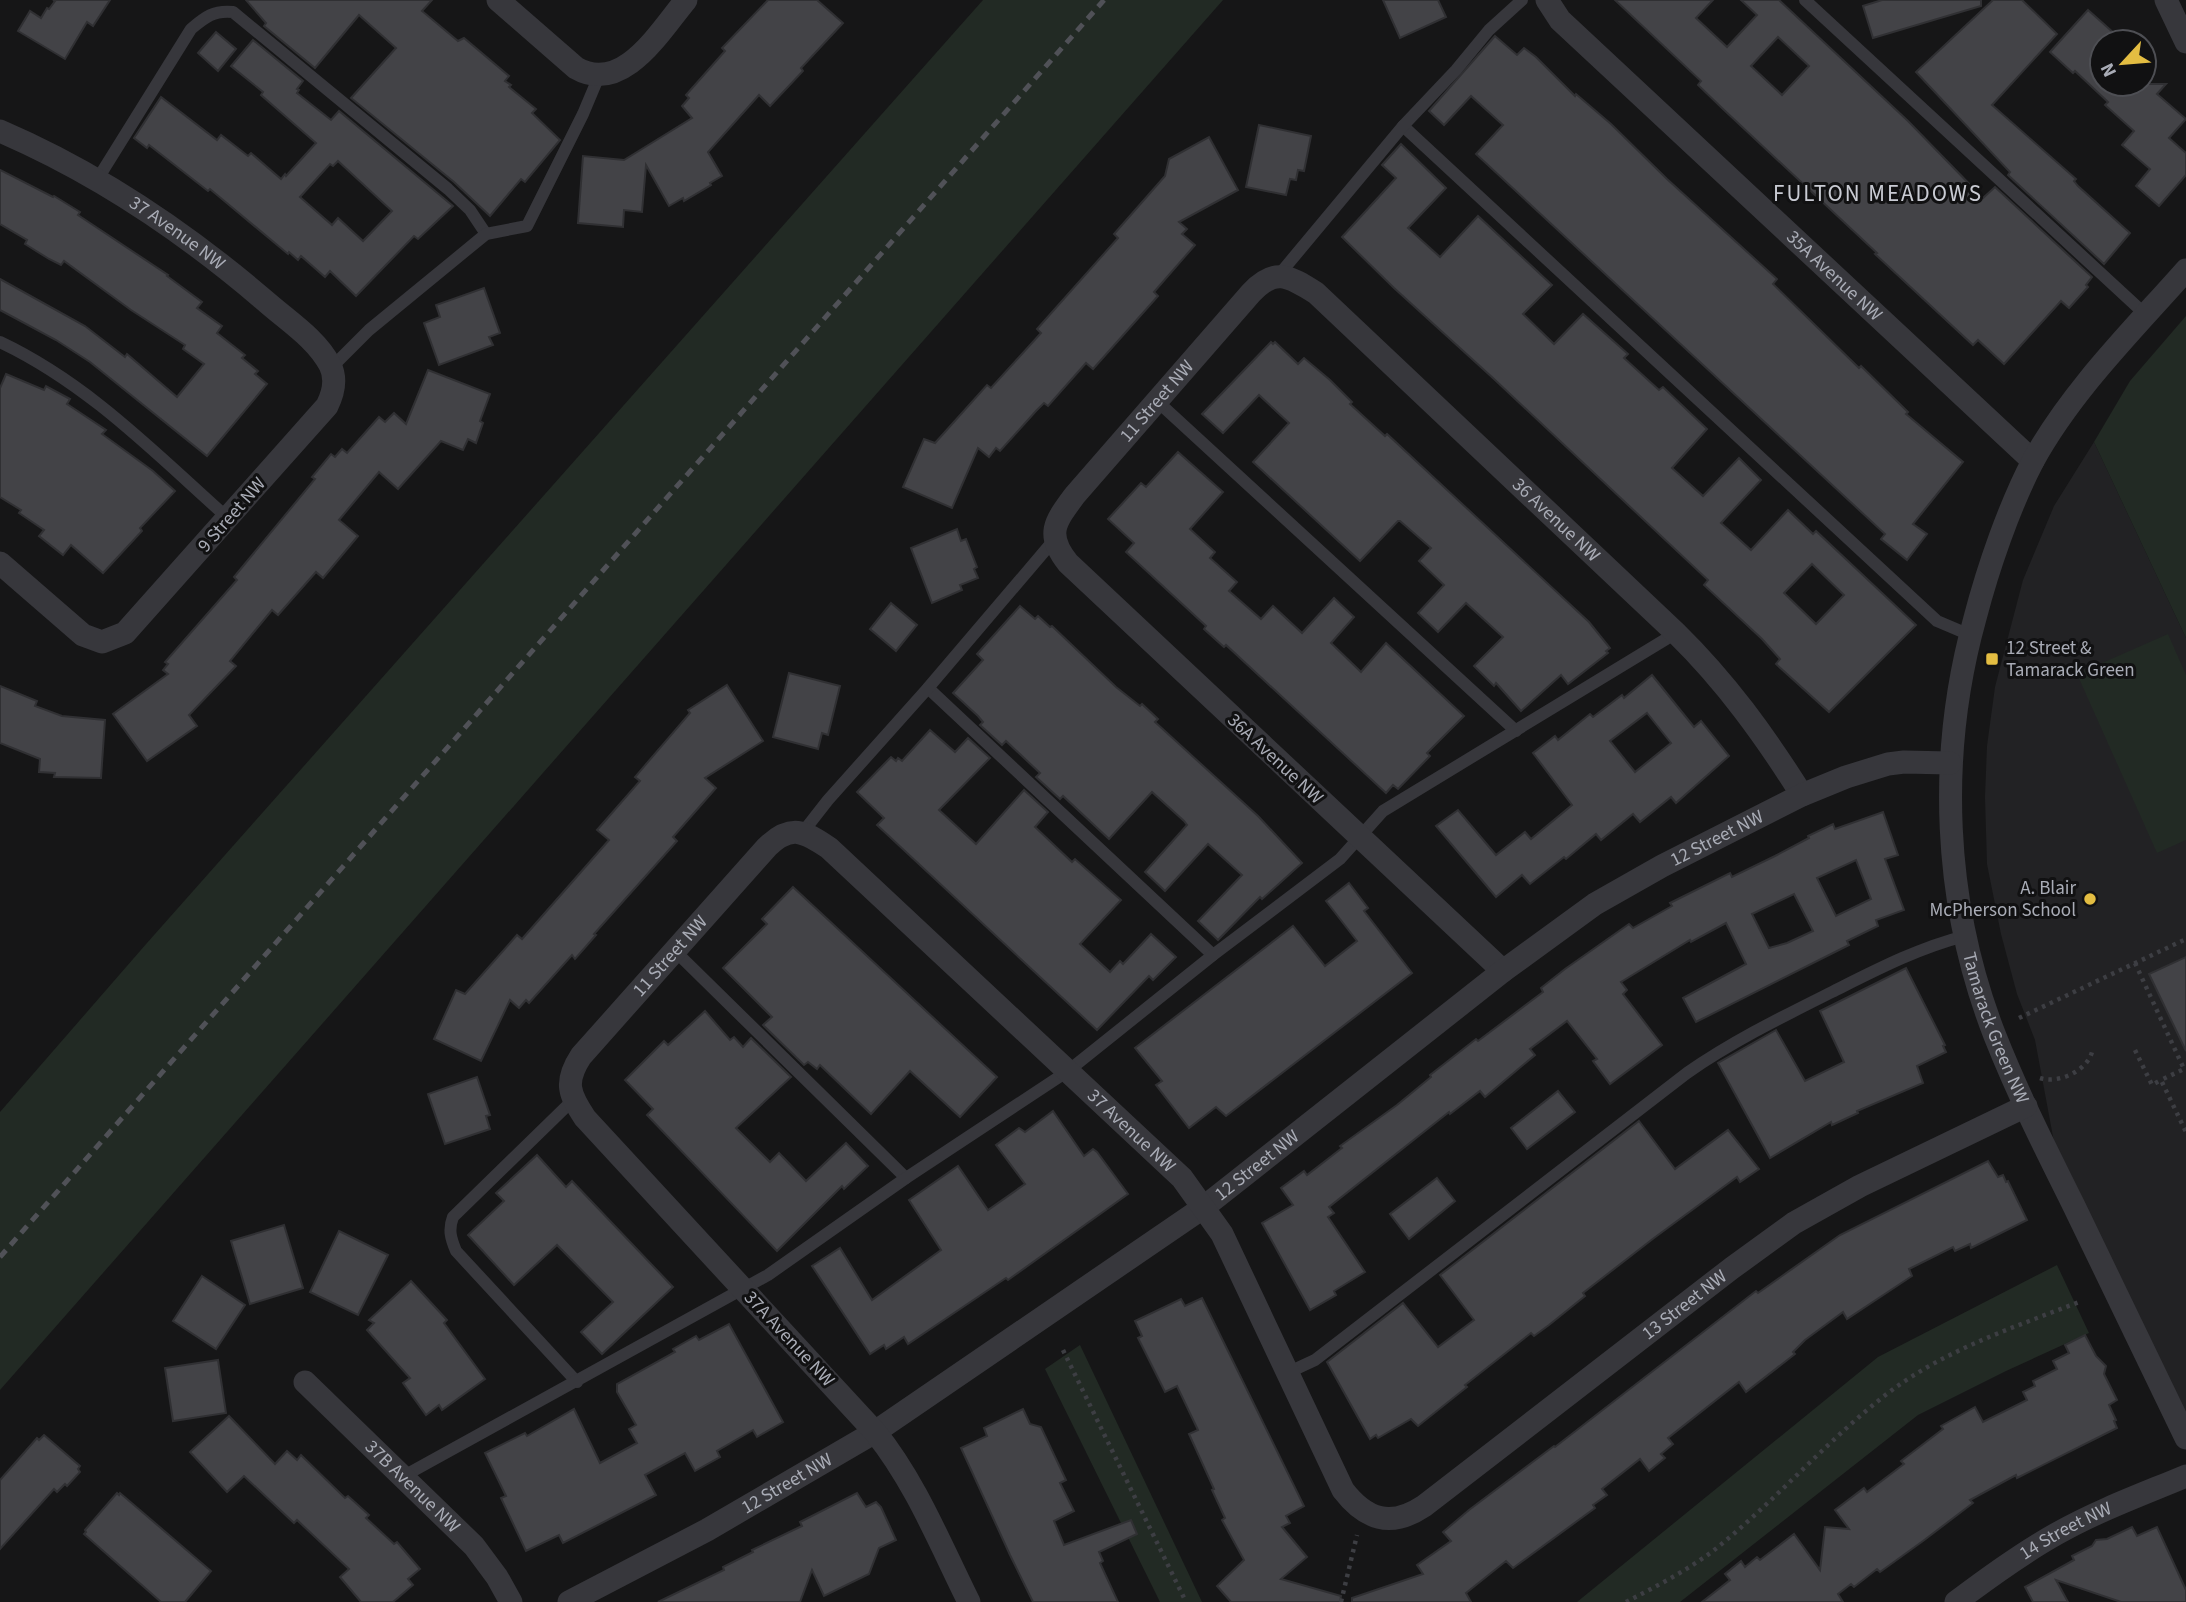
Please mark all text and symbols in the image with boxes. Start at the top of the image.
north arrow [2088,28,2158,98]
text: N [2094,58,2124,81]
district label: FULTON MEADOWS [1773,177,1983,210]
street label: 37 Avenue NW [124,189,231,277]
street label: 35A Avenue NW [1780,224,1889,328]
street label: 11 Street NW [1113,354,1200,448]
street label: 9 Street NW [192,471,272,559]
street label: 36 Avenue NW [1506,471,1606,568]
place label: 12 Street & Tamarack Green [2006,635,2135,684]
marker: 12 Street & Tamarack Green [1984,651,2000,667]
street label: 36A Avenue NW [1221,707,1329,811]
street label: 12 Street NW [1666,803,1768,873]
place label: A. Blair McPherson School [1929,875,2076,924]
marker: A. Blair McPherson School [2082,891,2098,907]
street label: 11 Street NW [626,909,714,1003]
street label: Tamarack Green NW [1956,949,2036,1108]
street label: 37 Avenue NW [1081,1082,1182,1179]
street label: 12 Street NW [1209,1123,1305,1207]
street label: 13 Street NW [1636,1263,1733,1347]
street label: 37A Avenue NW [737,1285,841,1393]
street label: 37B Avenue NW [359,1434,466,1539]
street label: 12 Street NW [736,1446,837,1521]
street label: 14 Street NW [2014,1495,2116,1567]

